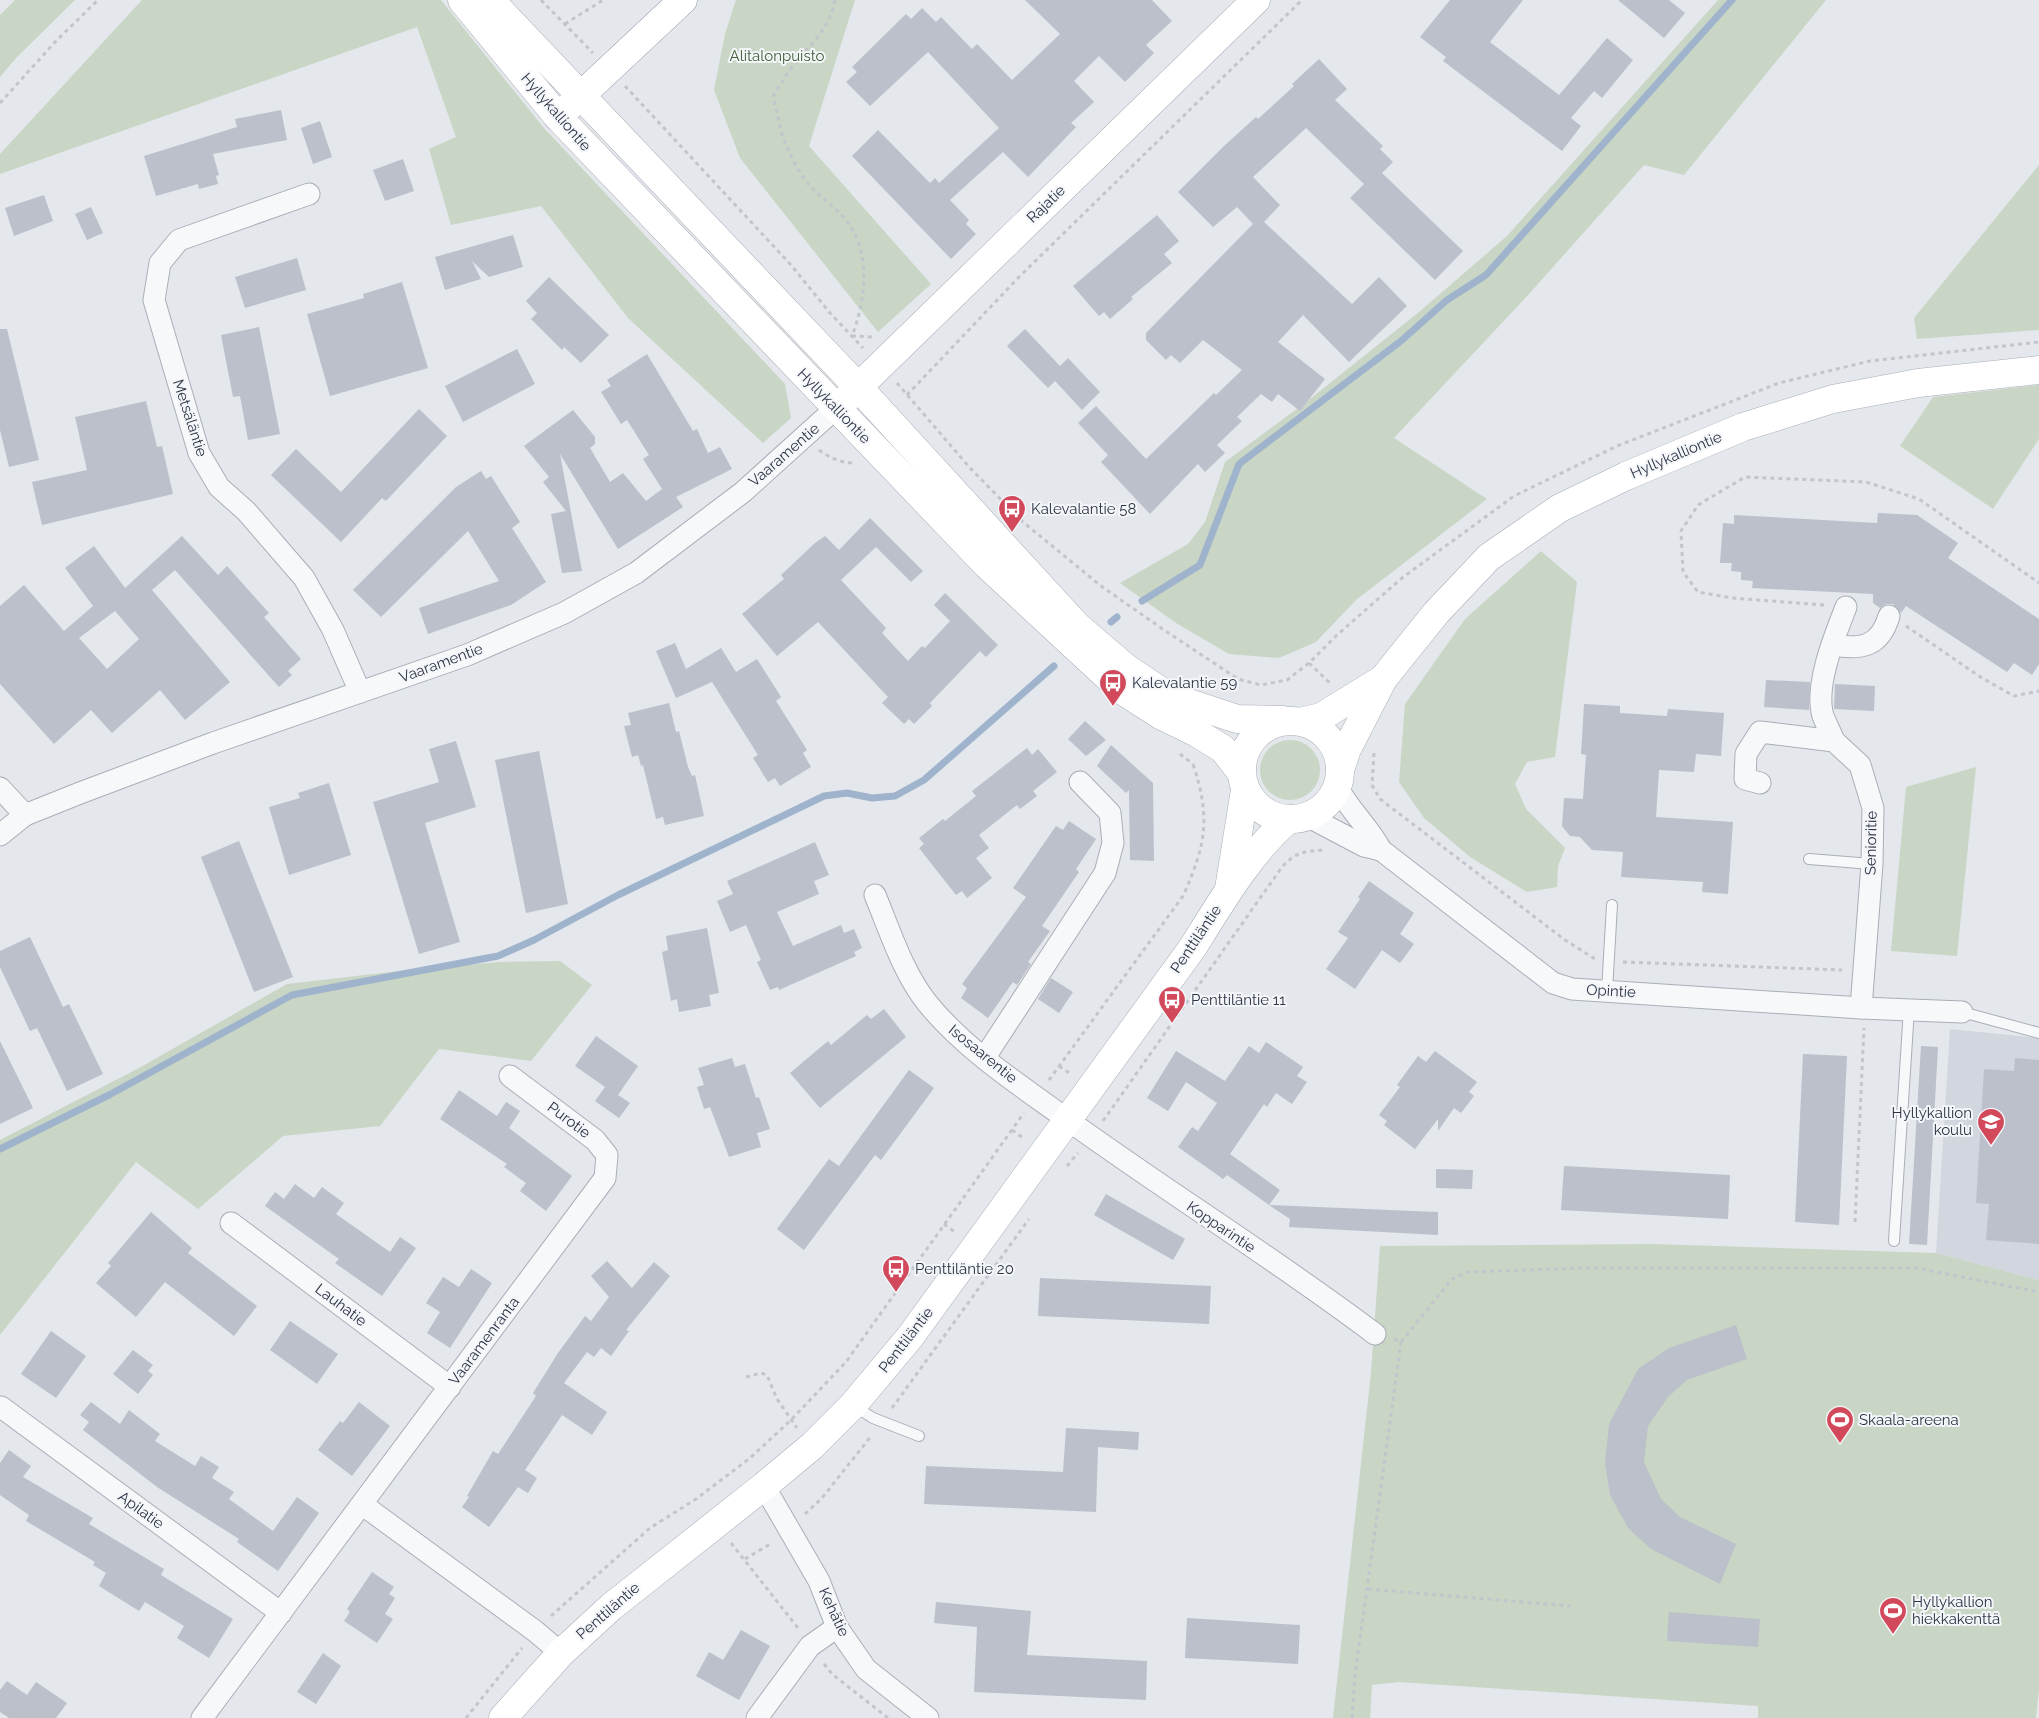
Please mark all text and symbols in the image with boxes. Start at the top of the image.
park label: Alitalonpuisto [730,47,825,65]
street label: Hyllykalliontie [517,69,595,155]
street label: Rajatie [1023,181,1069,227]
street label: Hyllykalliontie [794,365,874,447]
street label: Metsäläntie [169,377,211,459]
street label: Vaaramentie [745,419,823,491]
street label: Hyllykalliontie [1628,428,1725,482]
bus stop icon: Kalevalantie 58 [997,494,1027,533]
place label: Kalevalantie 58 [1031,500,1136,518]
street label: Vaaramentie [397,640,485,686]
bus stop icon: Kalevalantie 59 [1098,668,1128,707]
place label: Kalevalantie 59 [1132,674,1237,692]
street label: Senioritie [1861,810,1881,875]
street label: Penttiläntie [1167,901,1225,976]
street label: Opintie [1586,981,1636,1001]
bus stop icon: Penttiläntie 11 [1157,985,1187,1024]
place label: Penttiläntie 11 [1191,991,1286,1009]
street label: Isosaarentie [945,1021,1021,1087]
street label: Purotie [544,1098,594,1142]
place label: Hyllykallion koulu [1892,1104,1972,1139]
school or university icon: Hyllykallion koulu [1976,1107,2006,1146]
street label: Kopparintie [1183,1197,1259,1257]
bus stop icon: Penttiläntie 20 [881,1254,911,1293]
place label: Penttiläntie 20 [915,1260,1014,1278]
street label: Lauhatie [312,1280,370,1330]
street label: Vaaramenranta [445,1293,523,1389]
street label: Penttiläntie [875,1304,937,1376]
sports icon: Skaala-areena [1825,1405,1855,1444]
place label: Skaala-areena [1859,1411,1959,1429]
street label: Apilatie [115,1487,167,1533]
street label: Penttiläntie [573,1578,643,1643]
street label: Kehätie [815,1585,853,1640]
place label: Hyllykallion hiekkakenttä [1912,1593,2000,1628]
sports icon: Hyllykallion hiekkakenttä [1878,1596,1908,1635]

